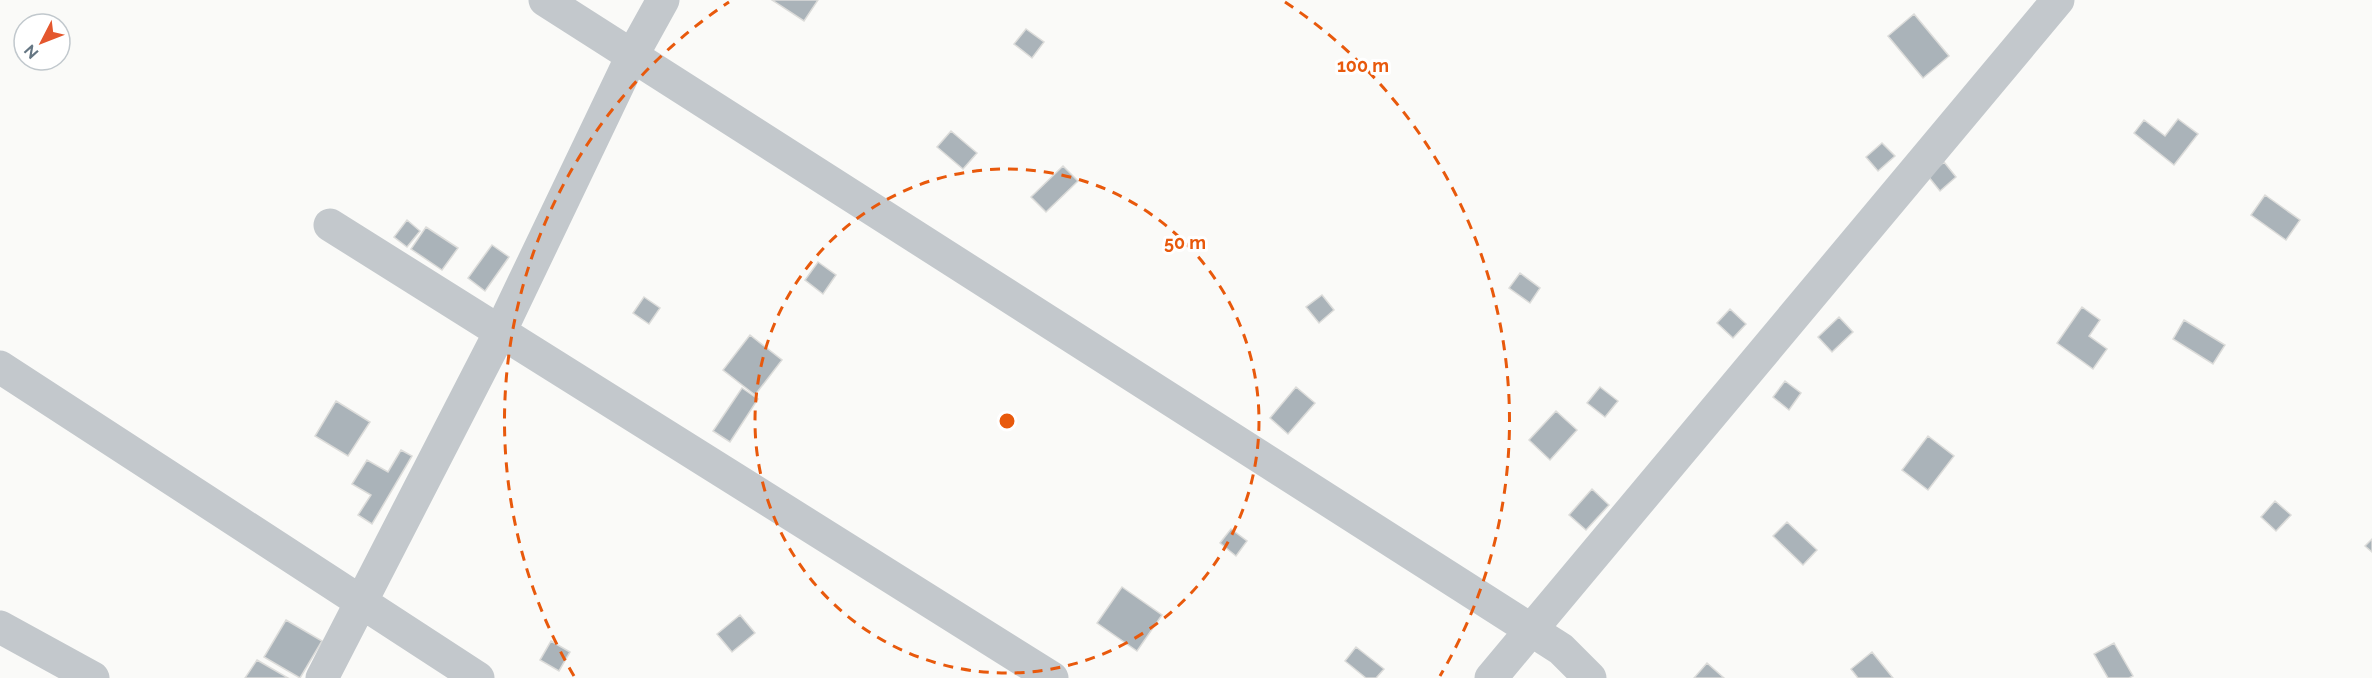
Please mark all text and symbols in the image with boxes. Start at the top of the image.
north arrow [12,12,72,72]
text: N [20,41,42,63]
text: 100 m [1337,55,1389,76]
text: 50 m [1164,232,1206,253]
centre of rings [997,411,1017,431]

